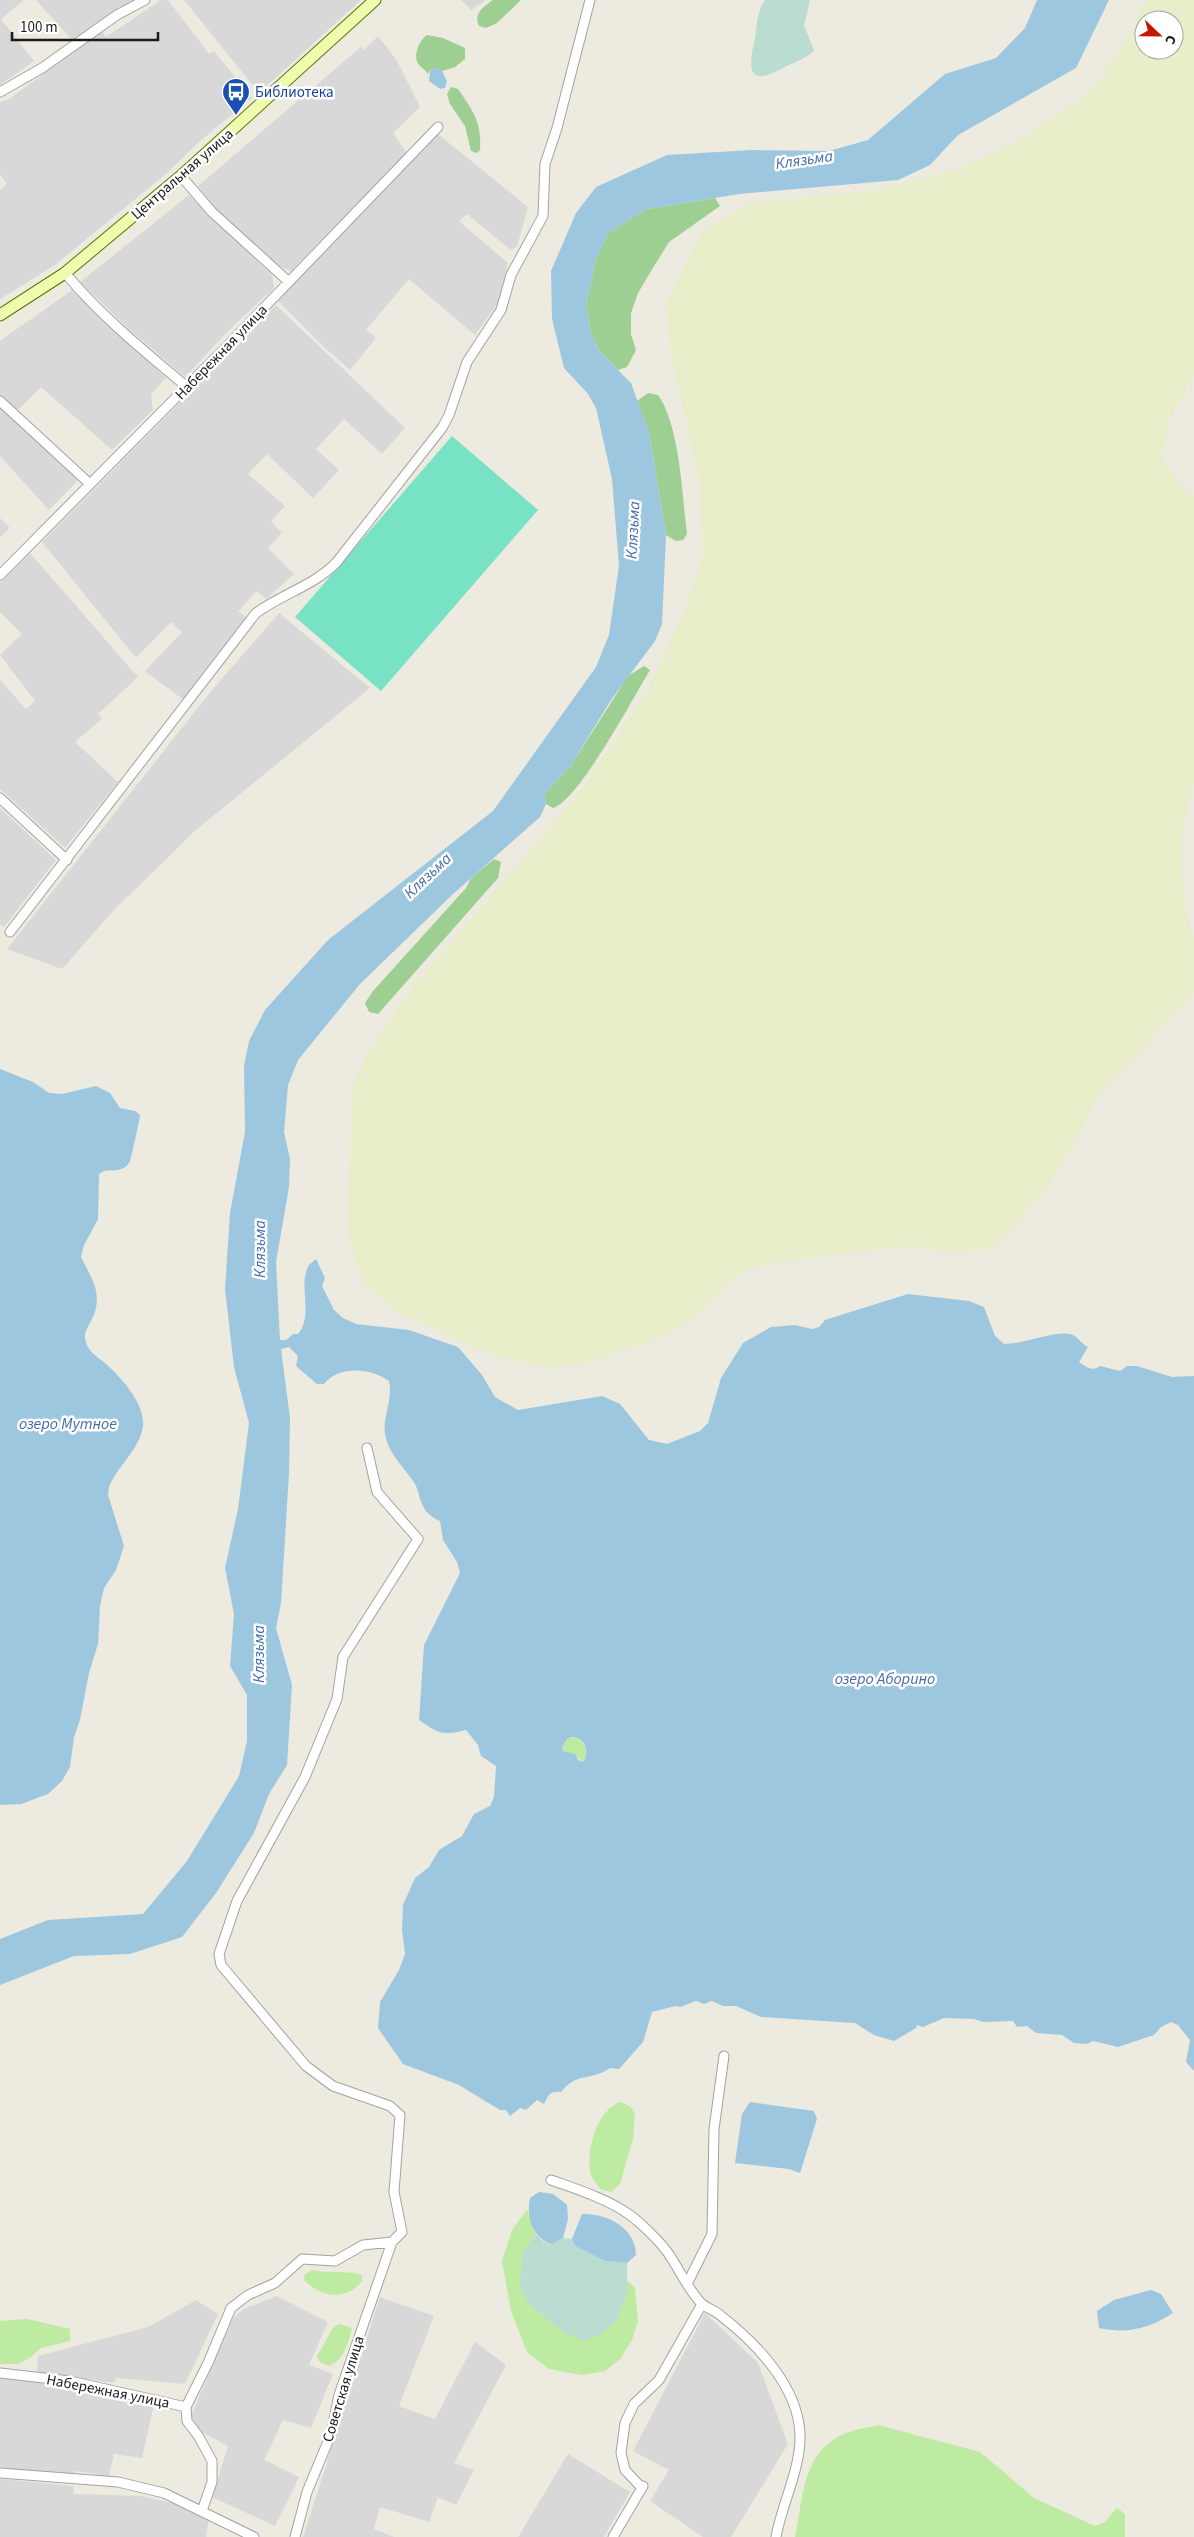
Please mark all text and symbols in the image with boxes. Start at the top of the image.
scale bar [12,10,159,42]
north arrow [1134,10,1184,60]
text: 100 m [20,17,58,38]
text: С [1159,32,1181,47]
bus stop icon: Библиотека [221,77,251,116]
place label: Библиотека [255,82,333,103]
street label: Центральная улица [127,124,238,225]
water label: Клязьма [774,145,835,175]
street label: Набережная улица [170,300,272,405]
water label: Клязьма [620,500,646,560]
water label: Клязьма [399,848,457,904]
water label: Клязьма [249,1220,271,1278]
water label: озеро Мутное [19,1413,117,1435]
water label: Клязьма [248,1625,270,1683]
water label: озеро Аборино [835,1668,935,1690]
street label: Советская улица [317,2333,370,2445]
street label: Набережная улица [45,2369,171,2414]

